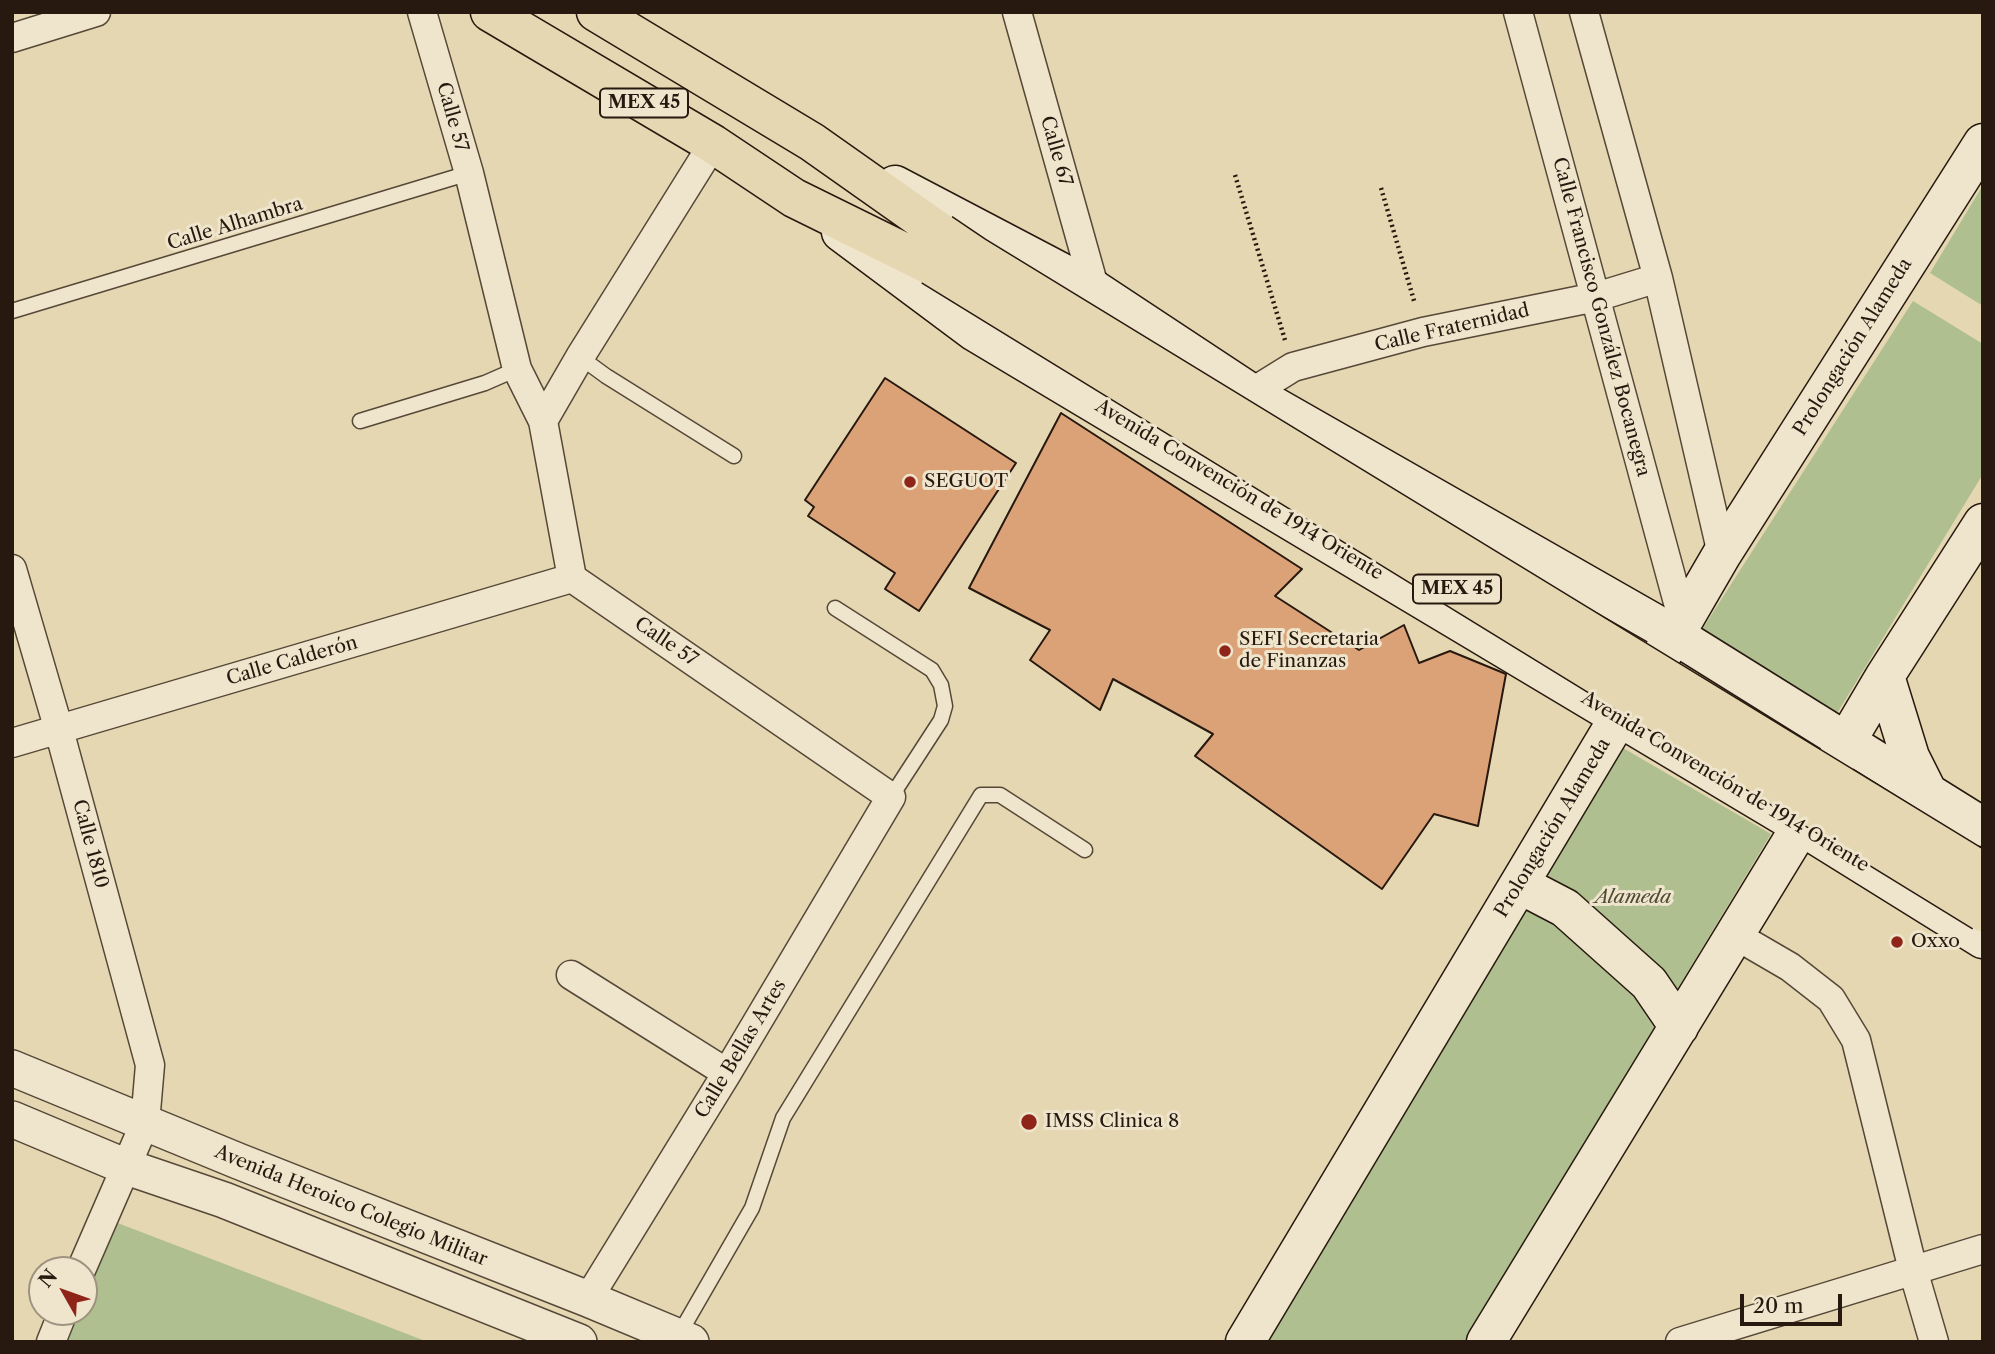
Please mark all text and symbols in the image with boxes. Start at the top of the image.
street label: Calle 57 [431,80,473,154]
road number: MEX 45 [600,88,688,118]
street label: Calle 67 [1035,113,1077,189]
street label: Calle Francisco González Bocanegra [1547,155,1655,479]
street label: Calle Alhambra [165,193,305,255]
street label: Prolongación Alameda [1789,254,1917,440]
street label: Calle Fraternidad [1372,299,1532,357]
street label: Avenida Convención de 1914 Oriente [1091,395,1387,585]
place label: SEGUOT [924,471,1008,493]
marker: SEGUOT [902,474,918,490]
road number: MEX 45 [1413,574,1501,604]
street label: Calle 57 [630,613,702,671]
place label: SEFI Secretaria de Finanzas [1239,629,1379,673]
street label: Calle Calderón [224,631,360,691]
marker: SEFI Secretaria de Finanzas [1217,643,1233,659]
street label: Avenida Convención de 1914 Oriente [1577,687,1873,877]
street label: Prolongación Alameda [1490,734,1616,922]
street label: Calle 1810 [67,797,113,891]
park label: Alameda [1595,887,1671,909]
place label: Oxxo [1911,931,1960,953]
marker: Oxxo [1889,934,1905,950]
street label: Calle Bellas Artes [691,975,791,1123]
place label: IMSS Clinica 8 [1045,1111,1179,1133]
marker: IMSS Clinica 8 [1019,1112,1039,1132]
street label: Avenida Heroico Colegio Militar [211,1141,491,1271]
north arrow [28,1256,98,1326]
text: N [34,1265,62,1292]
scale bar [1743,1280,1844,1324]
text: 20 m [1753,1293,1804,1318]

